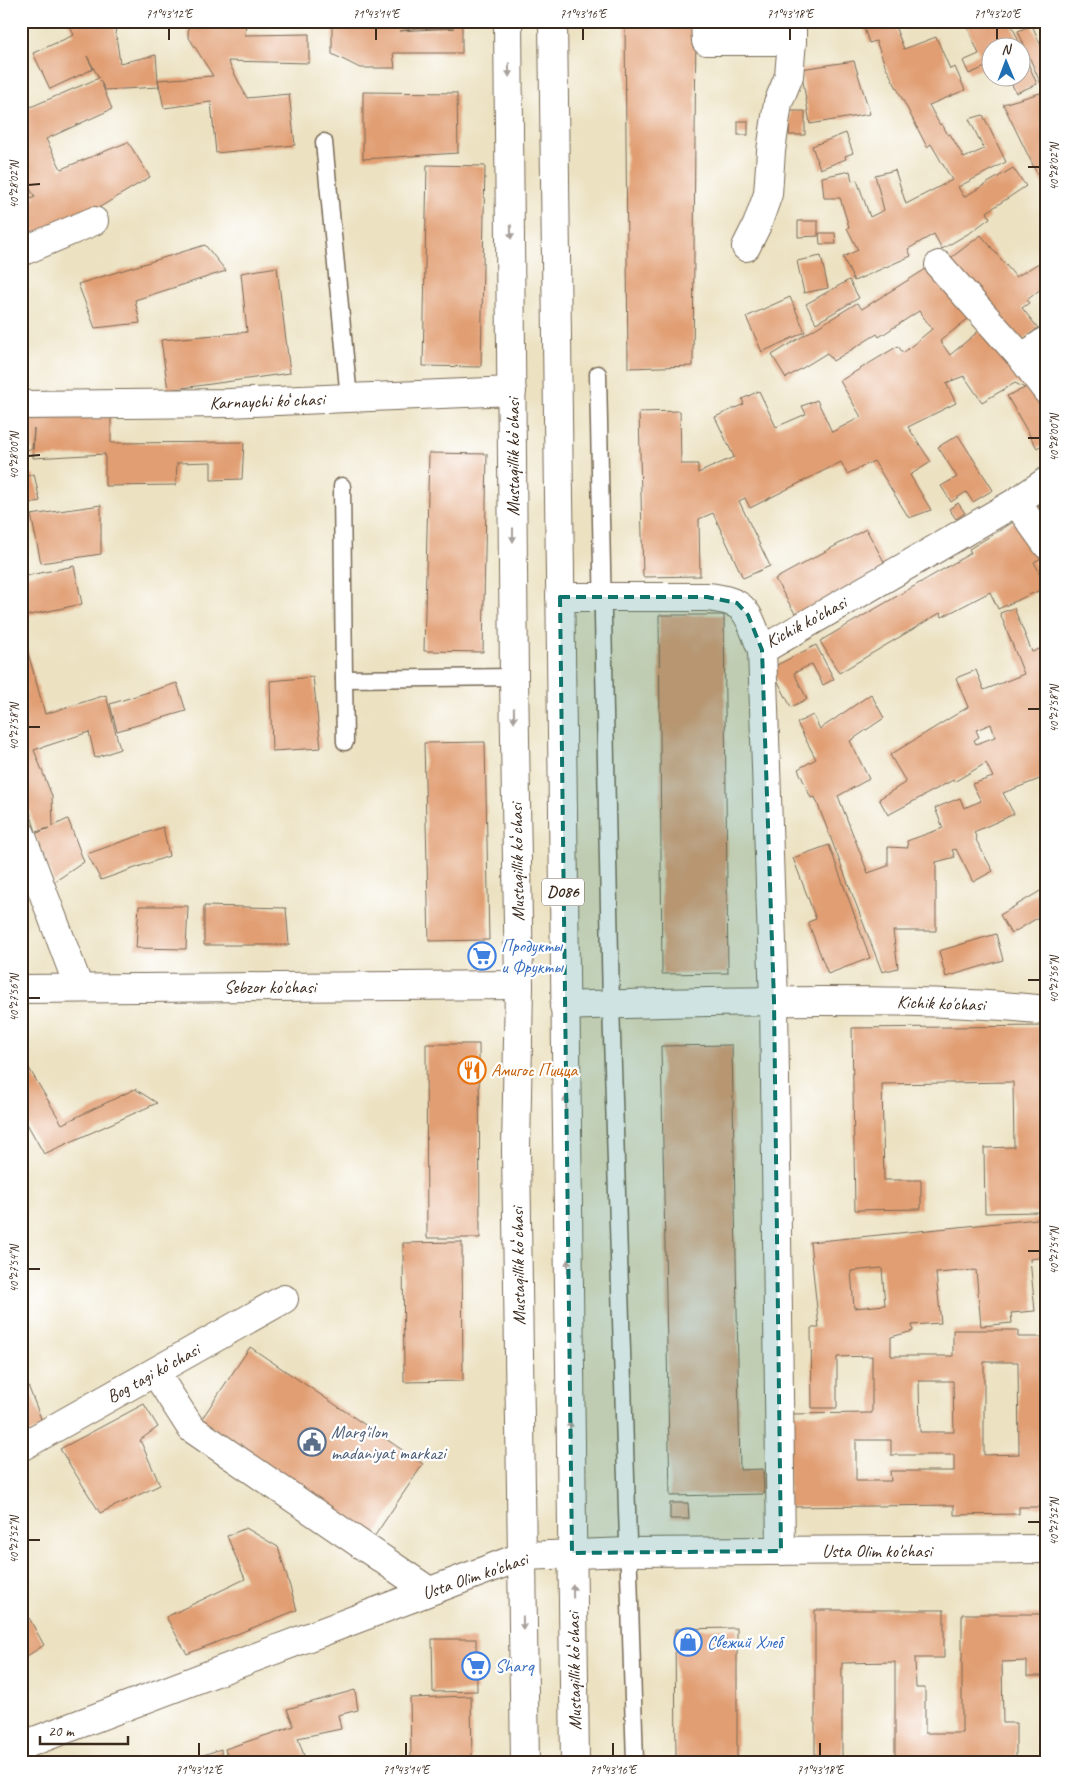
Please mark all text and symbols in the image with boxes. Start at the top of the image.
text: 71°43'12"E [146,6,194,22]
text: 71°43'14"E [353,6,401,22]
text: 71°43'16"E [560,6,608,22]
text: 71°43'18"E [767,6,815,22]
text: 71°43'20"E [974,6,1022,22]
north arrow [980,38,1030,88]
text: N [1001,41,1013,58]
one-way arrow [505,62,513,78]
text: 40°28'02"N [1046,142,1062,191]
text: 40°28'02"N [6,160,22,209]
one-way arrow [507,225,515,241]
street label: Karnaychi koʻchasi [209,388,328,414]
street label: Mustaqillik koʻchasi [502,395,524,516]
text: 40°28'00"N [1046,413,1062,462]
text: 40°28'00"N [6,431,22,480]
one-way arrow [509,527,517,543]
street label: Kichik ko'chasi [762,590,852,652]
text: 40°27'58"N [1046,684,1062,733]
text: 40°27'58"N [6,702,22,751]
one-way arrow [510,707,518,723]
street label: Mustaqillik koʻchasi [505,800,529,921]
road number: D086 [542,879,584,906]
place label: Продукты и Фрукты [501,935,564,978]
supermarket icon: Продукты и Фрукты [467,941,497,971]
text: 40°27'56"N [1046,955,1062,1004]
text: 40°27'56"N [6,973,22,1022]
street label: Sebzor ko'chasi [224,976,319,998]
street label: Kichik ko'chasi [896,990,988,1016]
restaurant icon: Амигос Пицца [457,1055,487,1085]
place label: Амигос Пицца [491,1059,579,1081]
one-way arrow [561,1095,569,1111]
street label: Mustaqillik koʻchasi [506,1204,530,1325]
text: 40°27'54"N [1046,1226,1062,1275]
text: 40°27'54"N [6,1244,22,1293]
one-way arrow [564,1257,572,1273]
street label: Bog tagi koʻchasi [103,1337,206,1408]
one-way arrow [566,1420,574,1436]
place label: Marg'ilon madaniyat markazi [331,1421,448,1464]
public building icon: Marg'ilon madaniyat markazi [297,1427,327,1457]
text: 40°27'52"N [1046,1497,1062,1546]
text: 40°27'52"N [6,1515,22,1564]
street label: Usta Olim ko'chasi [822,1540,935,1562]
street label: Usta Olim ko'chasi [419,1547,533,1604]
one-way arrow [569,1582,577,1598]
street label: Mustaqillik koʻchasi [562,1609,586,1730]
one-way arrow [519,1615,527,1631]
shop icon: Свежий Хлеб [673,1627,703,1657]
place label: Свежий Хлеб [707,1631,785,1653]
supermarket icon: Sharq [461,1651,491,1681]
place label: Sharq [495,1655,535,1677]
scale bar [40,1713,128,1745]
text: 20 m [48,1722,75,1741]
text: 71°43'12"E [176,1762,224,1778]
text: 71°43'14"E [383,1762,431,1778]
text: 71°43'16"E [590,1762,638,1778]
text: 71°43'18"E [797,1762,845,1778]

